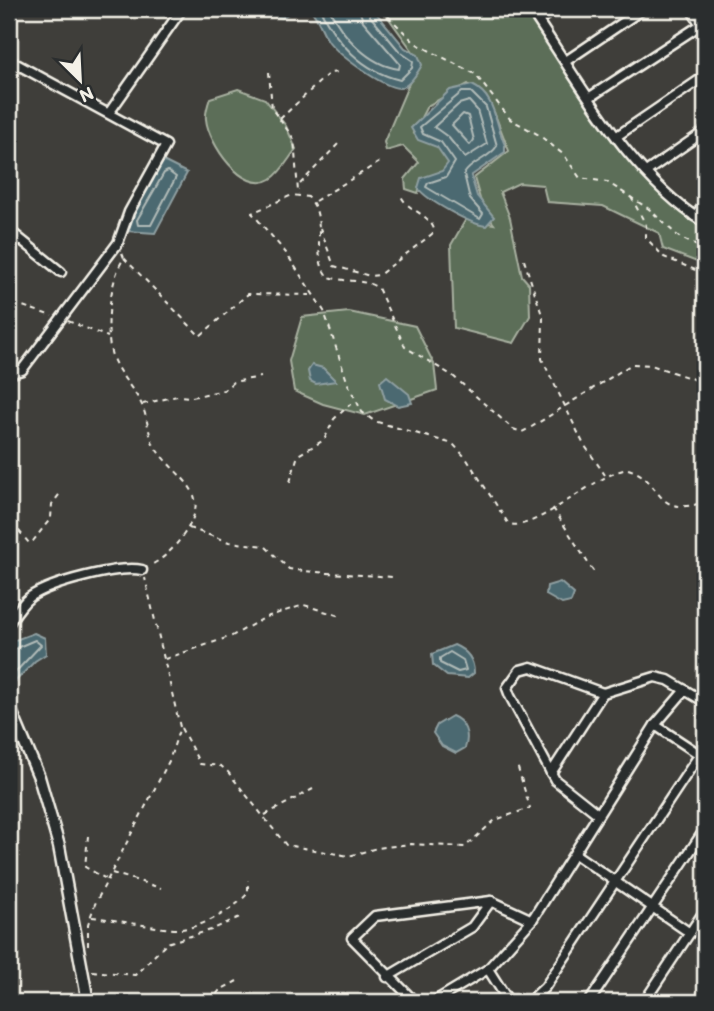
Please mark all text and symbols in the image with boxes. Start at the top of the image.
north arrow [46,46,116,116]
text: N [76,82,97,108]

